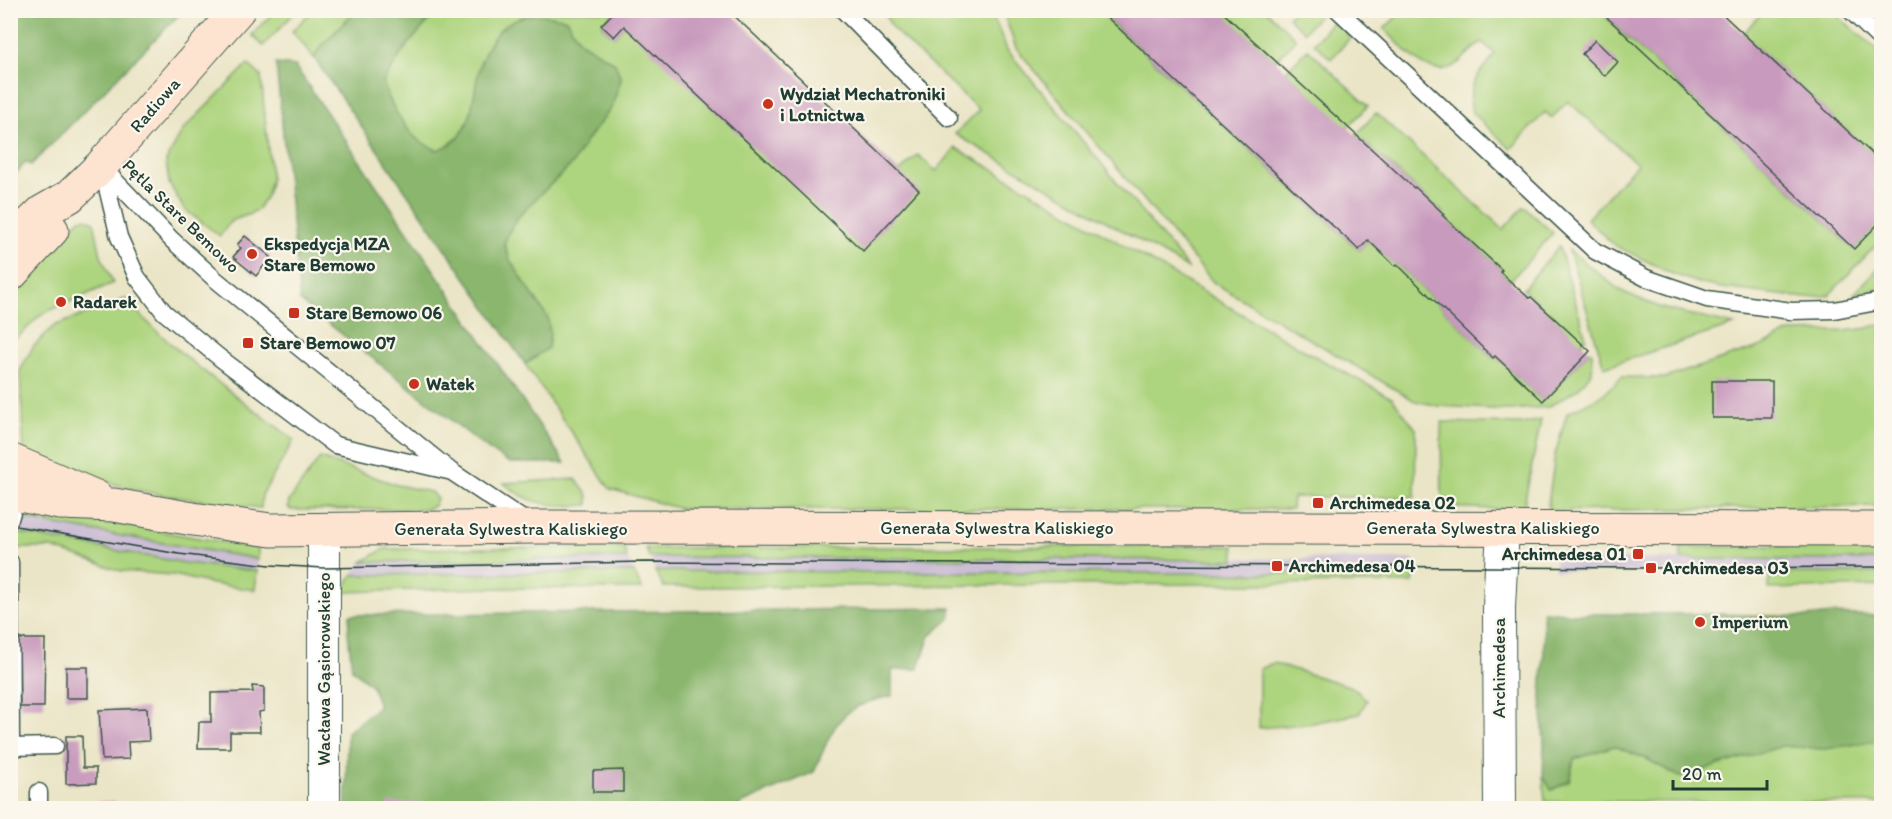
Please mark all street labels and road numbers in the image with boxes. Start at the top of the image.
street label: Radiowa [125,73,185,137]
street label: Pętla Stare Bemowo [118,154,244,278]
street label: Generała Sylwestra Kaliskiego [880,517,1114,539]
street label: Generała Sylwestra Kaliskiego [1366,517,1600,539]
street label: Generała Sylwestra Kaliskiego [394,518,628,540]
street label: Wacława Gąsiorowskiego [313,572,335,766]
street label: Archimedesa [1488,617,1510,718]

